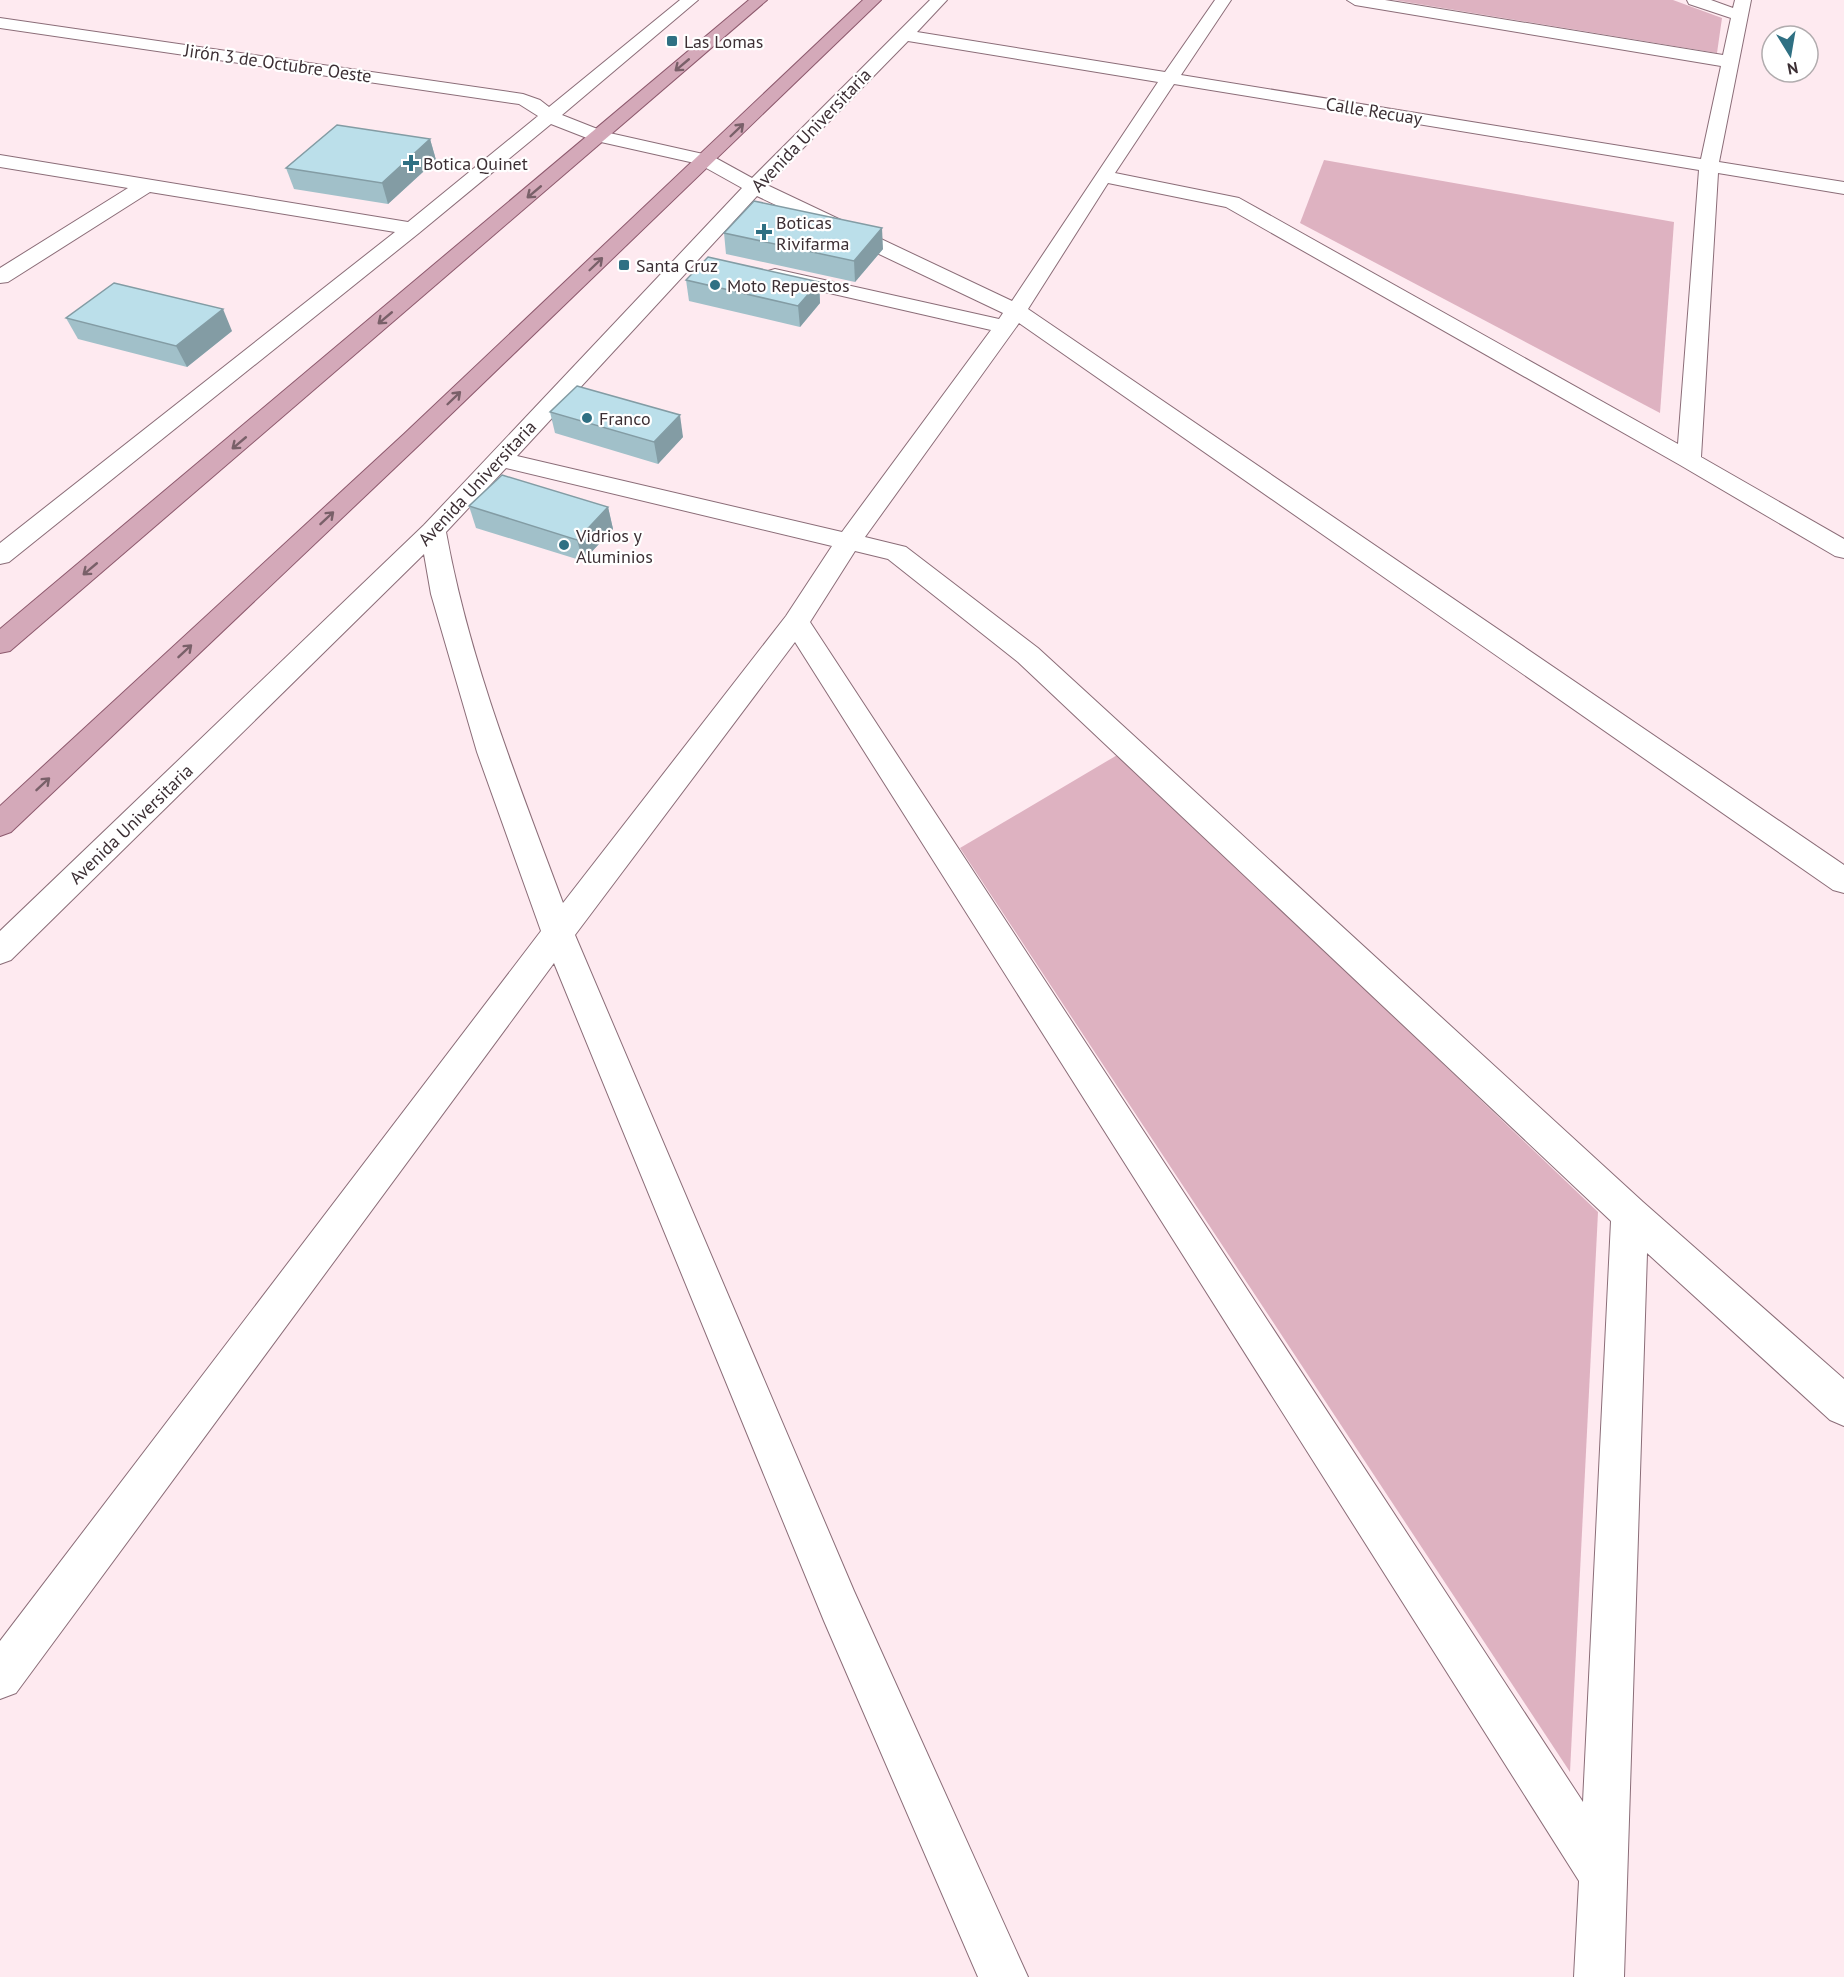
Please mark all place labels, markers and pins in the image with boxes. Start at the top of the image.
place label: Las Lomas [684,30,763,53]
marker: Las Lomas [665,34,679,48]
place label: Botica Quinet [423,152,528,175]
marker: Botica Quinet [404,156,418,170]
place label: Boticas Rivifarma [776,211,849,255]
marker: Boticas Rivifarma [757,225,771,239]
place label: Santa Cruz [636,254,718,277]
marker: Santa Cruz [617,258,631,272]
place label: Moto Repuestos [727,274,850,297]
marker: Moto Repuestos [708,278,722,292]
place label: Franco [599,407,651,430]
marker: Franco [580,411,594,425]
place label: Vidrios y Aluminios [575,524,653,568]
marker: Vidrios y Aluminios [557,538,571,552]

